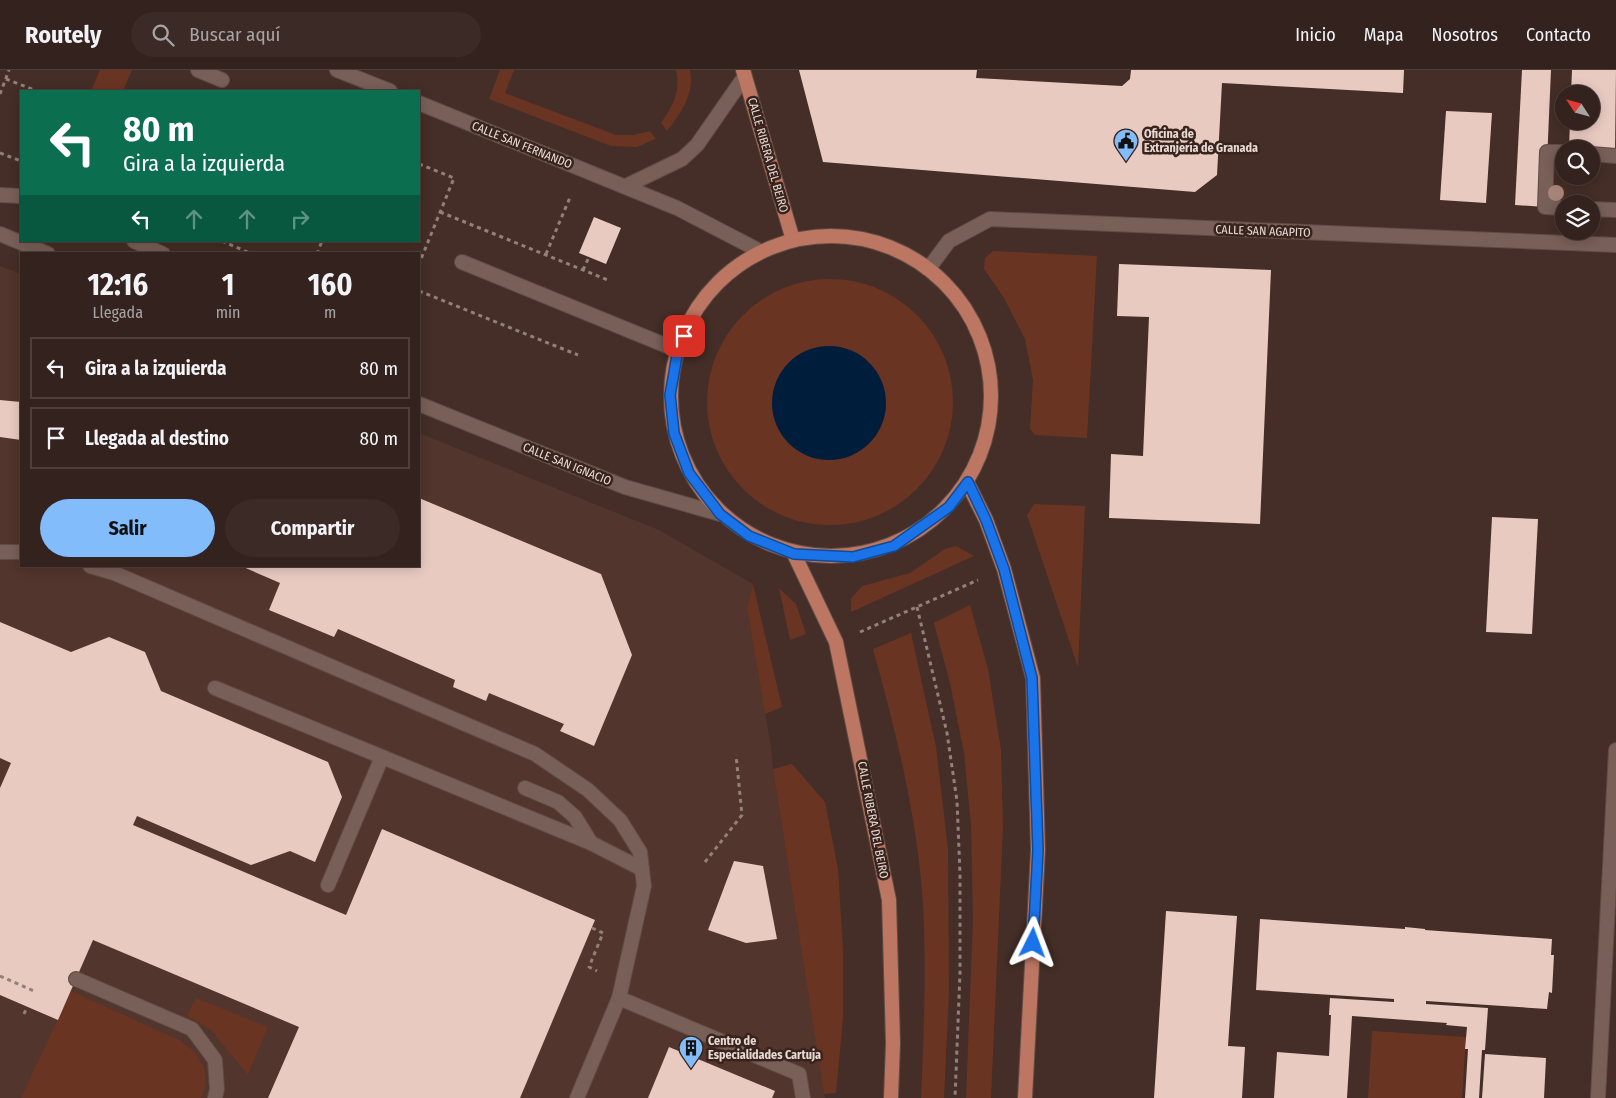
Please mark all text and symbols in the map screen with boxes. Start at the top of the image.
search box [131,12,481,57]
text: Routely [25,21,101,49]
icon: search [149,21,177,49]
text: Buscar aquí [189,23,280,46]
text: Inicio [1295,24,1336,46]
text: Mapa [1364,24,1404,46]
text: Nosotros [1432,24,1498,46]
text: Contacto [1526,24,1591,46]
north arrow [1555,85,1600,130]
map controls [1555,85,1600,240]
street label: CALLE RIBERA DEL BEIRO [745,96,791,214]
text: 80 m [123,108,195,150]
icon: left [40,110,105,175]
street label: CALLE SAN FERNANDO [470,119,574,171]
place label: Oficina de Extranjería de Granada [1144,127,1258,155]
public building icon: Oficina de Extranjería de Granada [1113,128,1139,162]
button: search [1555,140,1600,185]
text: Gira a la izquierda [123,150,285,177]
button: layers [1555,195,1600,240]
icon: left [127,205,155,233]
icon: ahead [180,205,208,233]
icon: ahead [233,205,261,233]
icon: right [286,205,314,233]
street label: CALLE SAN AGAPITO [1215,222,1311,240]
text: 12:16 [87,267,148,303]
text: 1 [222,267,234,303]
text: 160 [308,267,353,303]
text: Llegada [93,303,143,322]
text: min [216,303,240,322]
text: m [324,303,336,322]
pin [663,315,705,357]
icon: arrive [670,322,698,350]
icon: left [42,354,70,382]
text: Gira a la izquierda [85,357,227,380]
text: 80 m [360,357,398,380]
icon: arrive [42,424,70,452]
text: Llegada al destino [85,427,229,450]
text: 80 m [360,427,398,450]
street label: CALLE SAN IGNACIO [521,440,613,488]
button: Salir [40,499,215,557]
button: Compartir [225,499,400,557]
street label: CALLE RIBERA DEL BEIRO [855,760,891,880]
position arrow [1006,916,1058,968]
place label: Centro de Especialidades Cartuja [708,1034,821,1062]
building icon: Centro de Especialidades Cartuja [678,1035,704,1069]

